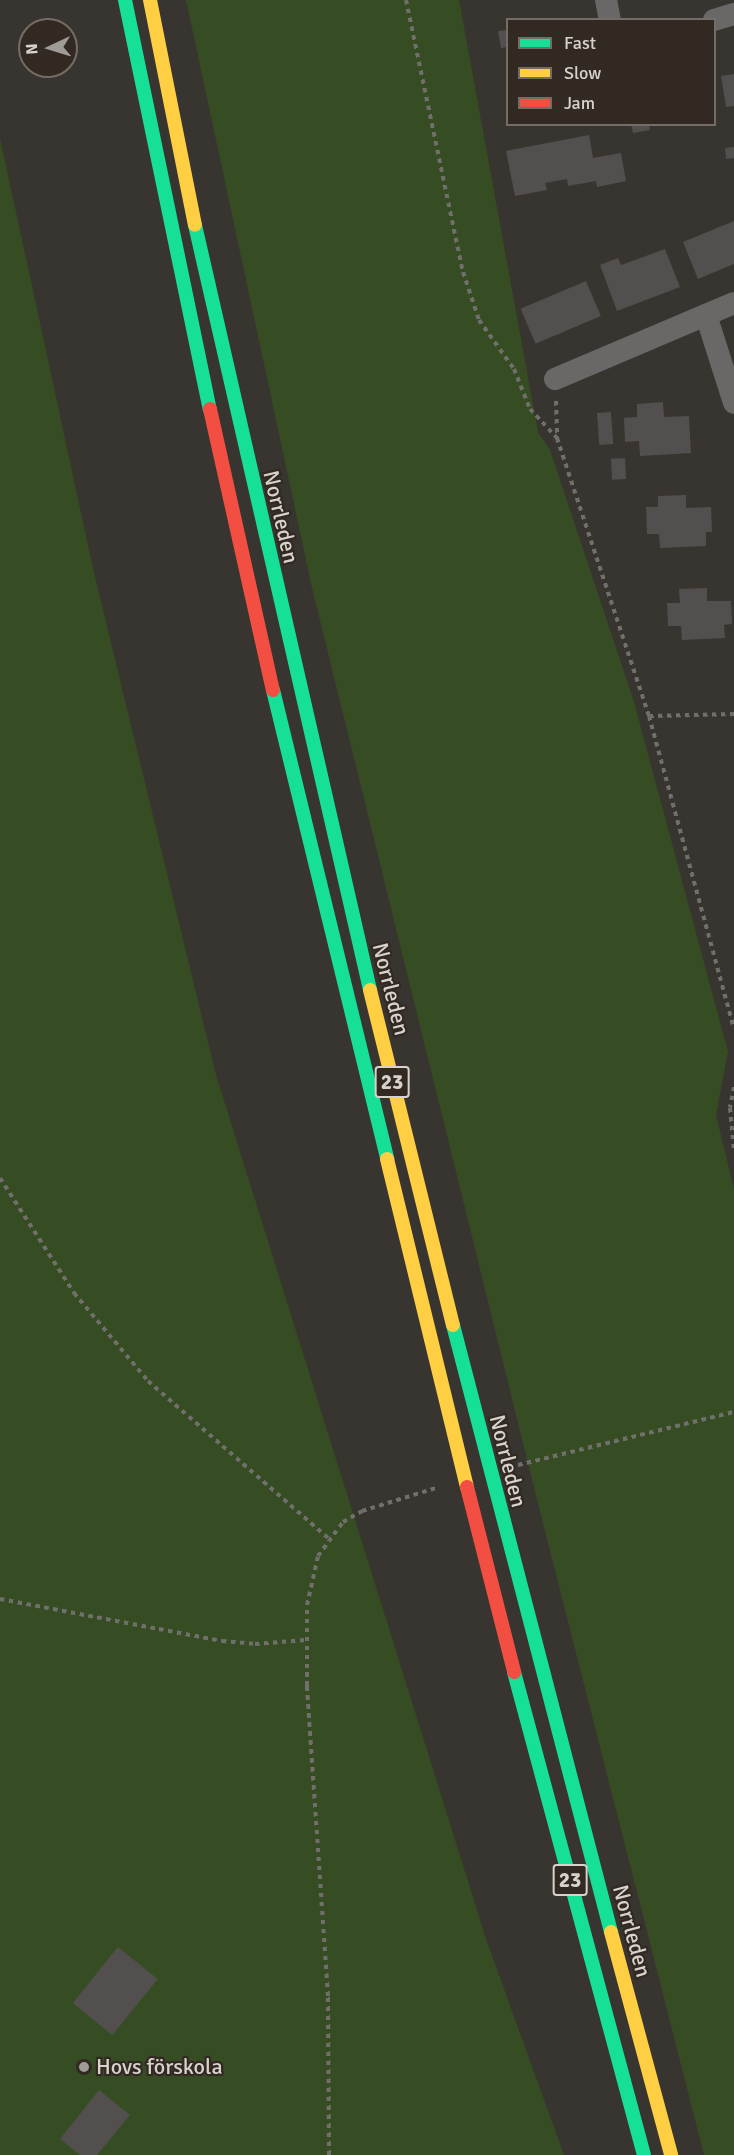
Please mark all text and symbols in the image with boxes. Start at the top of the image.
north arrow [18,18,78,78]
legend [506,18,716,126]
text: Fast [564,32,596,54]
text: N [22,43,42,55]
text: Slow [564,62,601,84]
text: Jam [564,92,595,114]
street label: Norrleden [258,468,304,566]
street label: Norrleden [367,940,415,1038]
road number: 23 [374,1064,410,1100]
street label: Norrleden [484,1412,532,1510]
road number: 23 [552,1862,588,1898]
street label: Norrleden [607,1882,657,1980]
place label: Hovs förskola [96,2054,223,2080]
marker: Hovs förskola [77,2060,91,2074]

